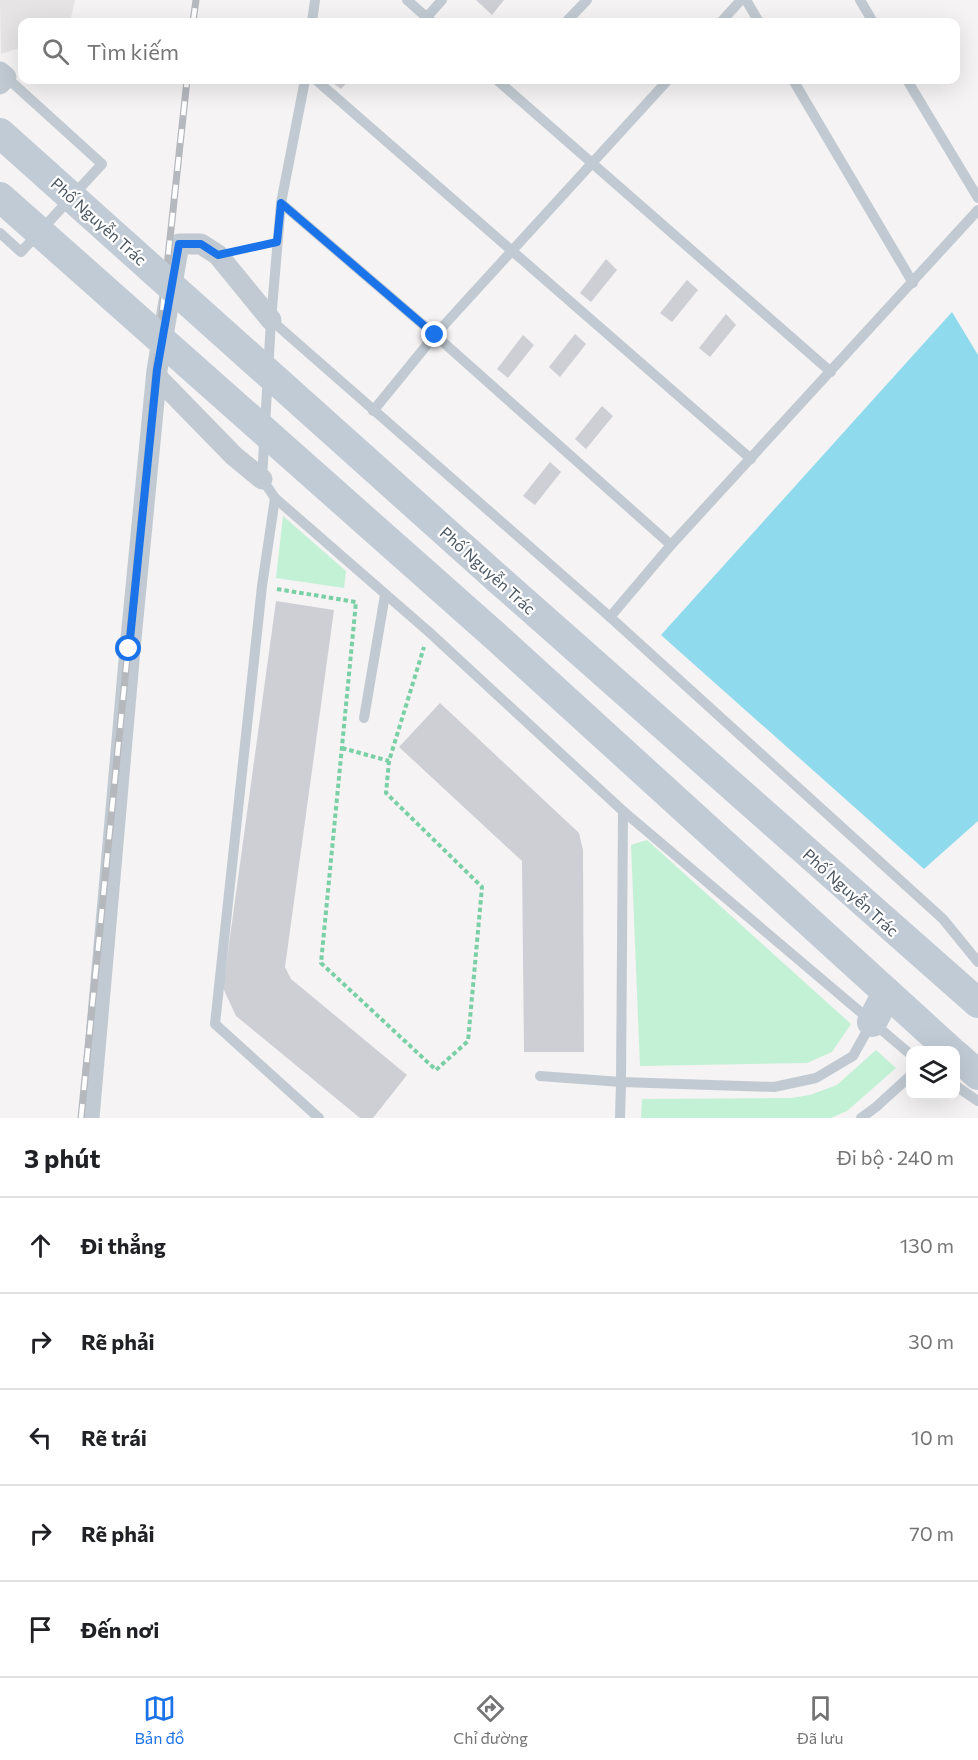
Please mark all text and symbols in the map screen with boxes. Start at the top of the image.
search box [18,18,960,84]
icon: search [39,35,72,68]
text: Tìm kiếm [87,38,179,65]
street label: Phố Nguyễn Trác [47,173,151,269]
route end [421,321,447,347]
street label: Phố Nguyễn Trác [436,522,540,618]
route start [115,635,141,661]
street label: Phố Nguyễn Trác [799,844,903,940]
map controls [906,1046,960,1100]
button: layers [906,1046,960,1100]
text: 3 phút [24,1142,100,1173]
text: Đi bộ · 240 m [837,1145,954,1169]
icon: ahead [24,1229,57,1262]
text: Đi thẳng [81,1232,166,1259]
text: 130 m [900,1233,954,1257]
icon: right [24,1325,57,1358]
text: Rẽ phải [81,1328,155,1355]
text: 30 m [908,1329,954,1353]
icon: left [24,1421,57,1454]
text: Rẽ trái [81,1424,147,1451]
text: 10 m [911,1425,954,1449]
icon: right [24,1517,57,1550]
text: Rẽ phải [81,1520,155,1547]
text: 70 m [909,1521,954,1545]
icon: arrive [24,1613,57,1646]
text: Đến nơi [81,1616,159,1643]
tab: Bản đồ [135,1692,184,1747]
tab: Chỉ đường [453,1692,528,1747]
tab: Đã lưu [797,1692,843,1747]

